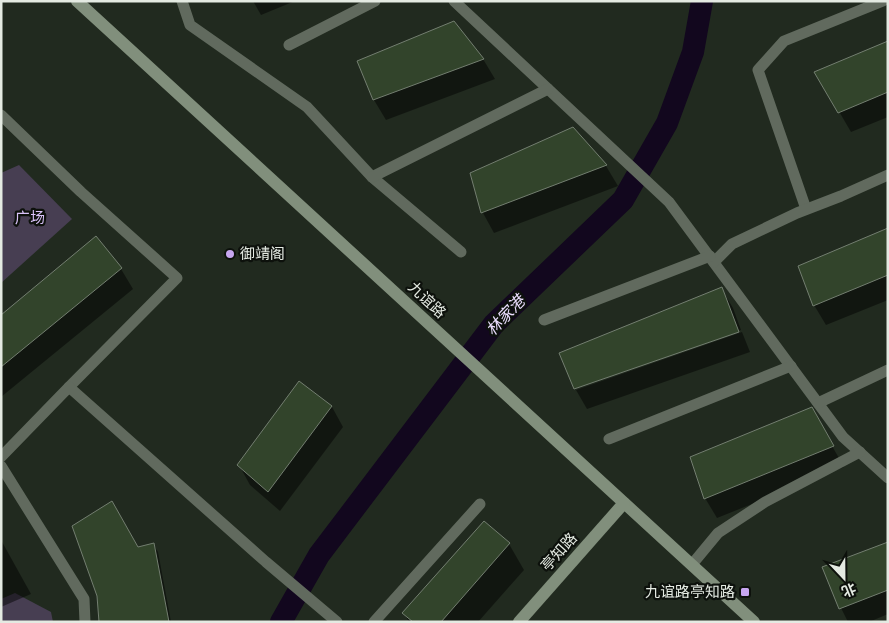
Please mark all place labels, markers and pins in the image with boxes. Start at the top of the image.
place label: 御靖阁 [240,246,285,265]
marker: 御靖阁 [224,248,236,260]
place label: 九谊路亭知路 [645,584,735,603]
marker: 九谊路亭知路 [739,586,751,598]

